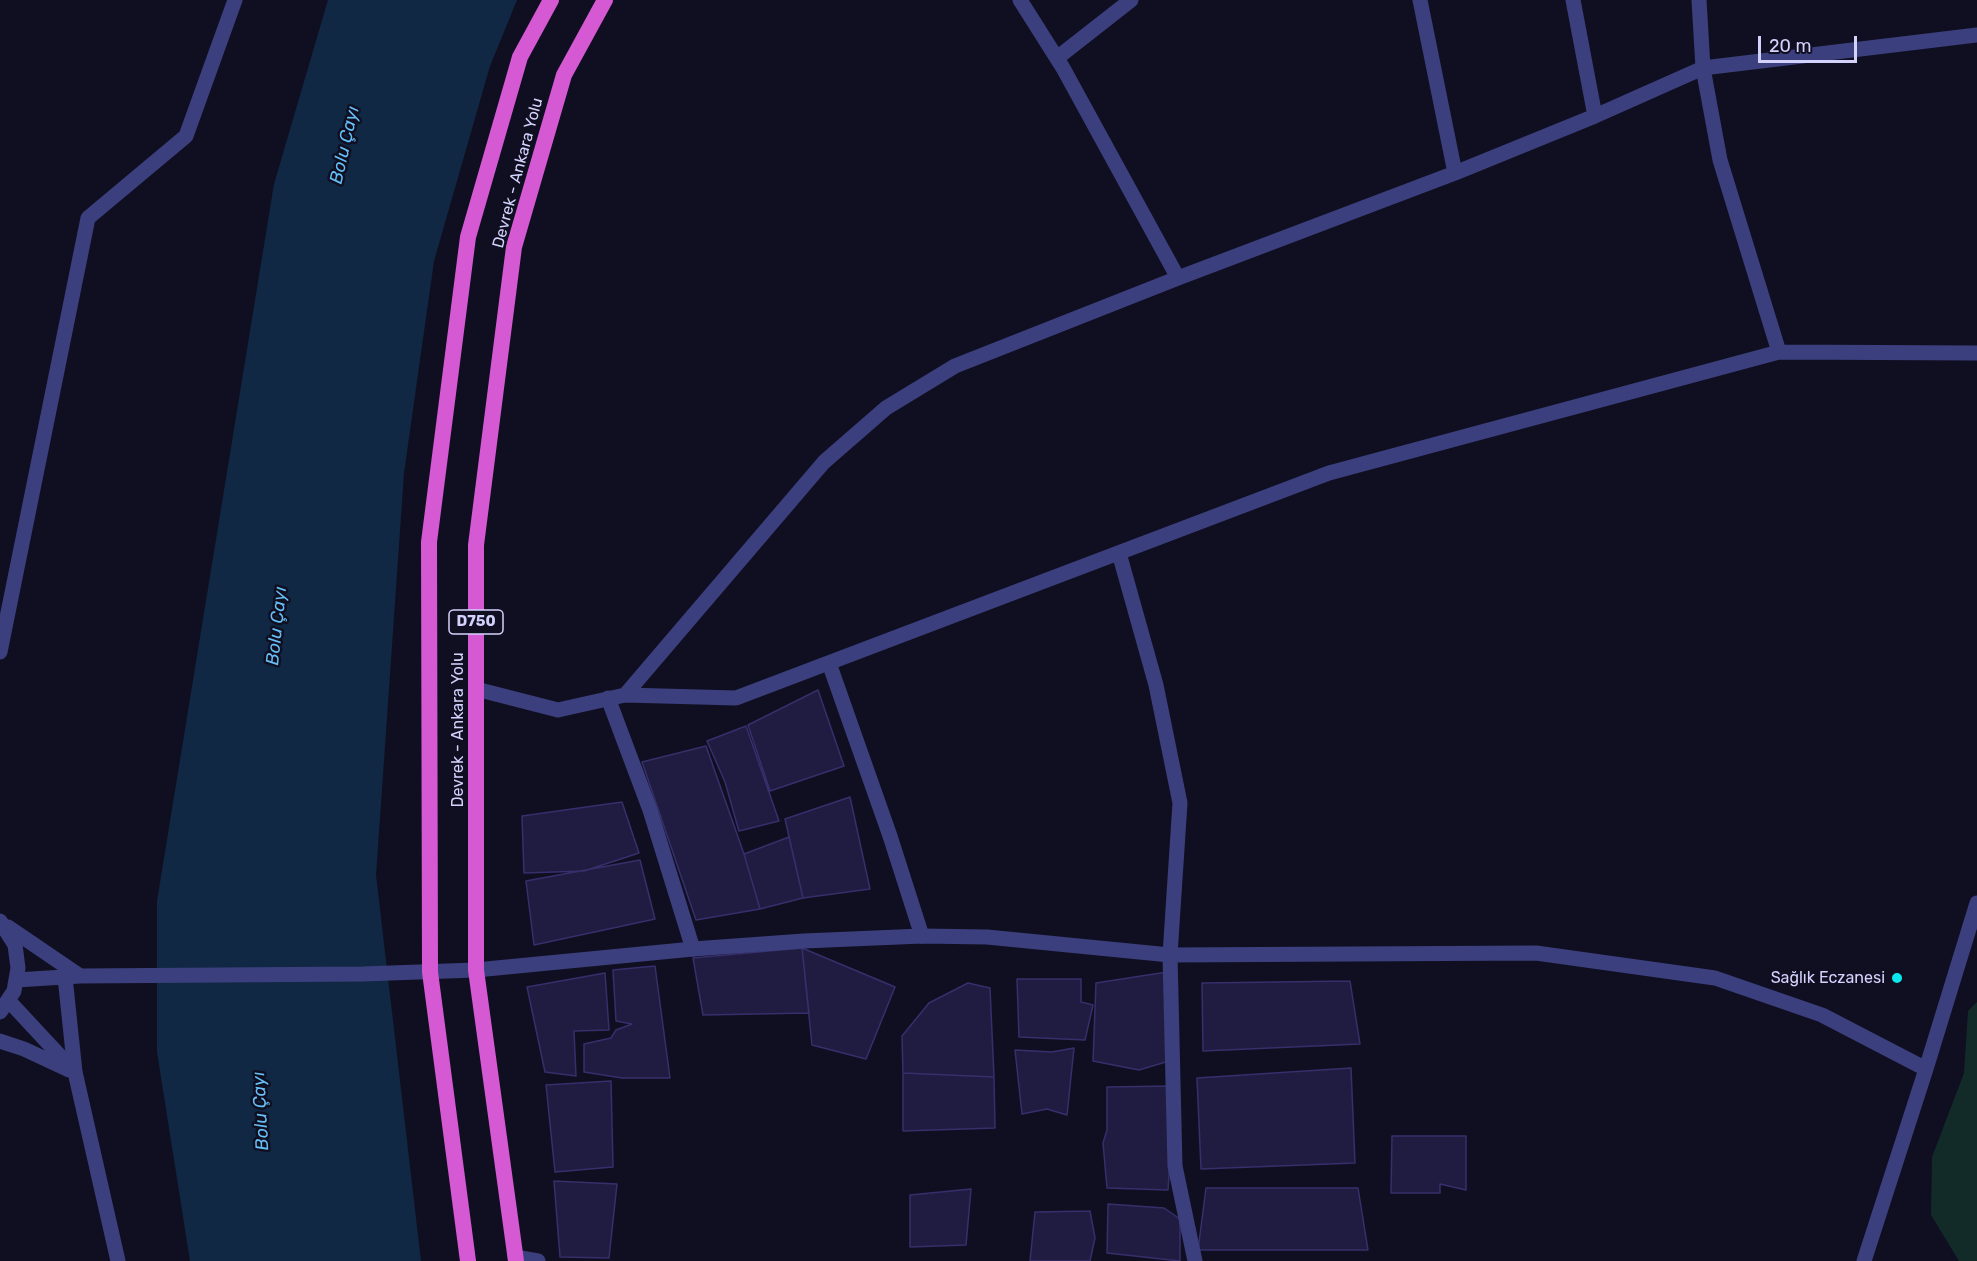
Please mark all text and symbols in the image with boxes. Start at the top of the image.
scale bar [1761,24,1860,62]
text: 20 m [1769,35,1811,57]
street label: Devrek - Ankara Yolu [489,96,547,250]
water label: Bolu Çayı [326,104,364,186]
water label: Bolu Çayı [262,586,292,666]
road number: D750 [449,610,503,634]
street label: Devrek - Ankara Yolu [448,652,468,808]
place label: Sağlık Eczanesi [1771,968,1885,988]
marker: Sağlık Eczanesi [1890,971,1904,985]
water label: Bolu Çayı [248,1071,274,1151]

